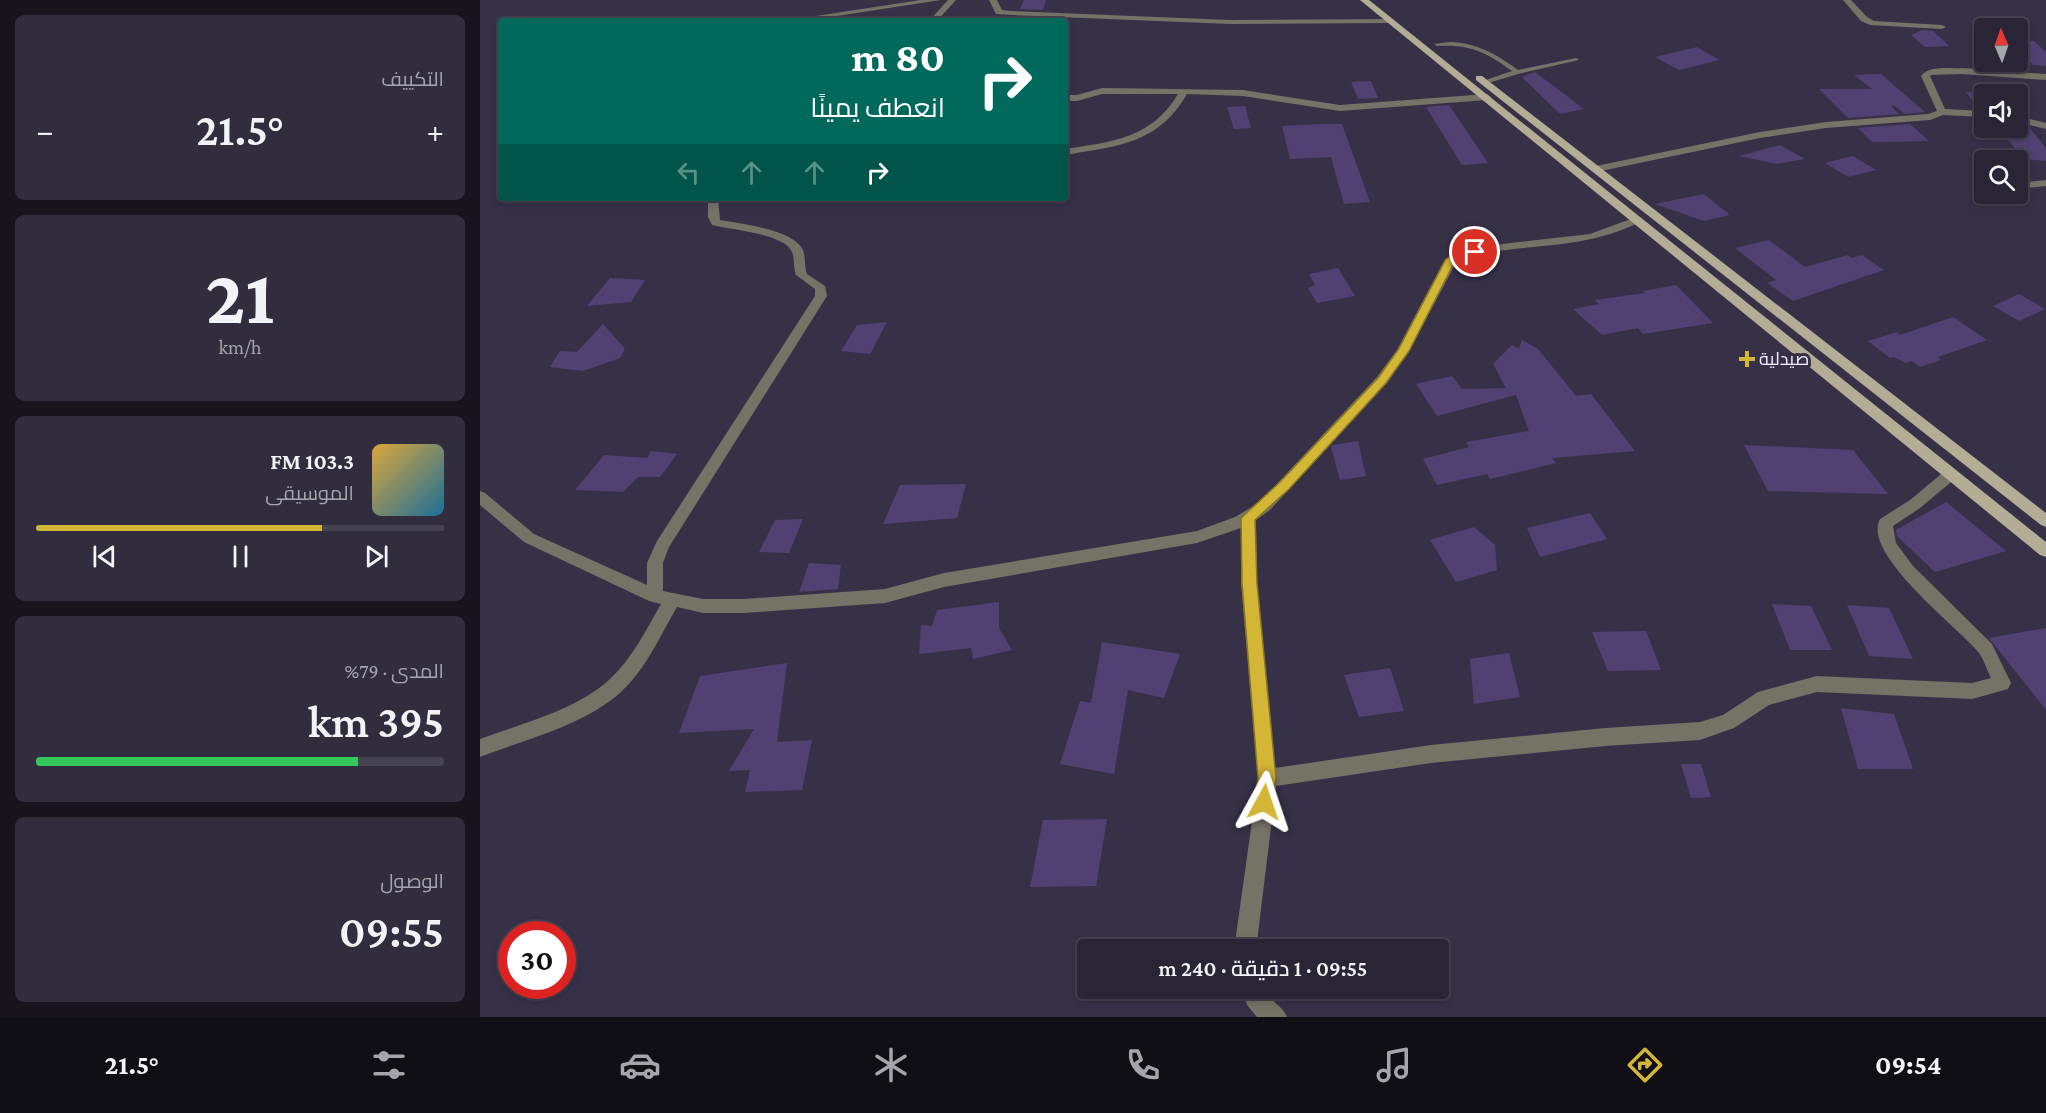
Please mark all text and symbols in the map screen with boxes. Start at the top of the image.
north arrow [1974,18,2028,72]
map controls [1974,18,2028,204]
text: 80 m [851,33,945,80]
icon: right [966,42,1044,120]
text: التكييف [381,68,444,90]
button: sound [1974,84,2028,138]
text: انعطف يمينًا [810,93,945,123]
text: 21.5° [196,105,284,155]
text: − [36,112,53,149]
text: + [427,112,444,149]
button: search [1974,150,2028,204]
icon: left [672,156,705,189]
icon: ahead [735,156,768,189]
icon: ahead [798,156,831,189]
icon: right [861,156,894,189]
pin [1449,226,1500,277]
icon: arrive [1458,235,1491,268]
text: 21 [206,253,274,340]
text: km/h [218,336,262,358]
place label: صيدلية [1759,349,1809,369]
marker: صيدلية [1740,352,1754,366]
text: 103.3 FM [270,449,354,474]
text: الموسيقى [265,482,354,504]
icon: previous [88,540,121,573]
icon: pause [224,540,257,573]
icon: next [360,540,393,573]
text: المدى · 79% [345,660,444,682]
text: 395 km [308,697,444,747]
position arrow [1232,770,1296,834]
text: الوصول [380,870,444,892]
text: 09:55 [339,907,444,957]
speed limit sign: 30 [498,921,576,999]
text: 09:55 · 1 دقيقة · 240 m [1159,956,1367,981]
icon: filters [368,1044,410,1086]
icon: car [619,1044,661,1086]
icon: climate [870,1044,912,1086]
icon: phone [1122,1044,1164,1086]
icon: music [1373,1044,1415,1086]
icon: directions [1624,1044,1666,1086]
text: 21.5° [105,1050,159,1080]
text: 09:54 [1875,1050,1941,1080]

